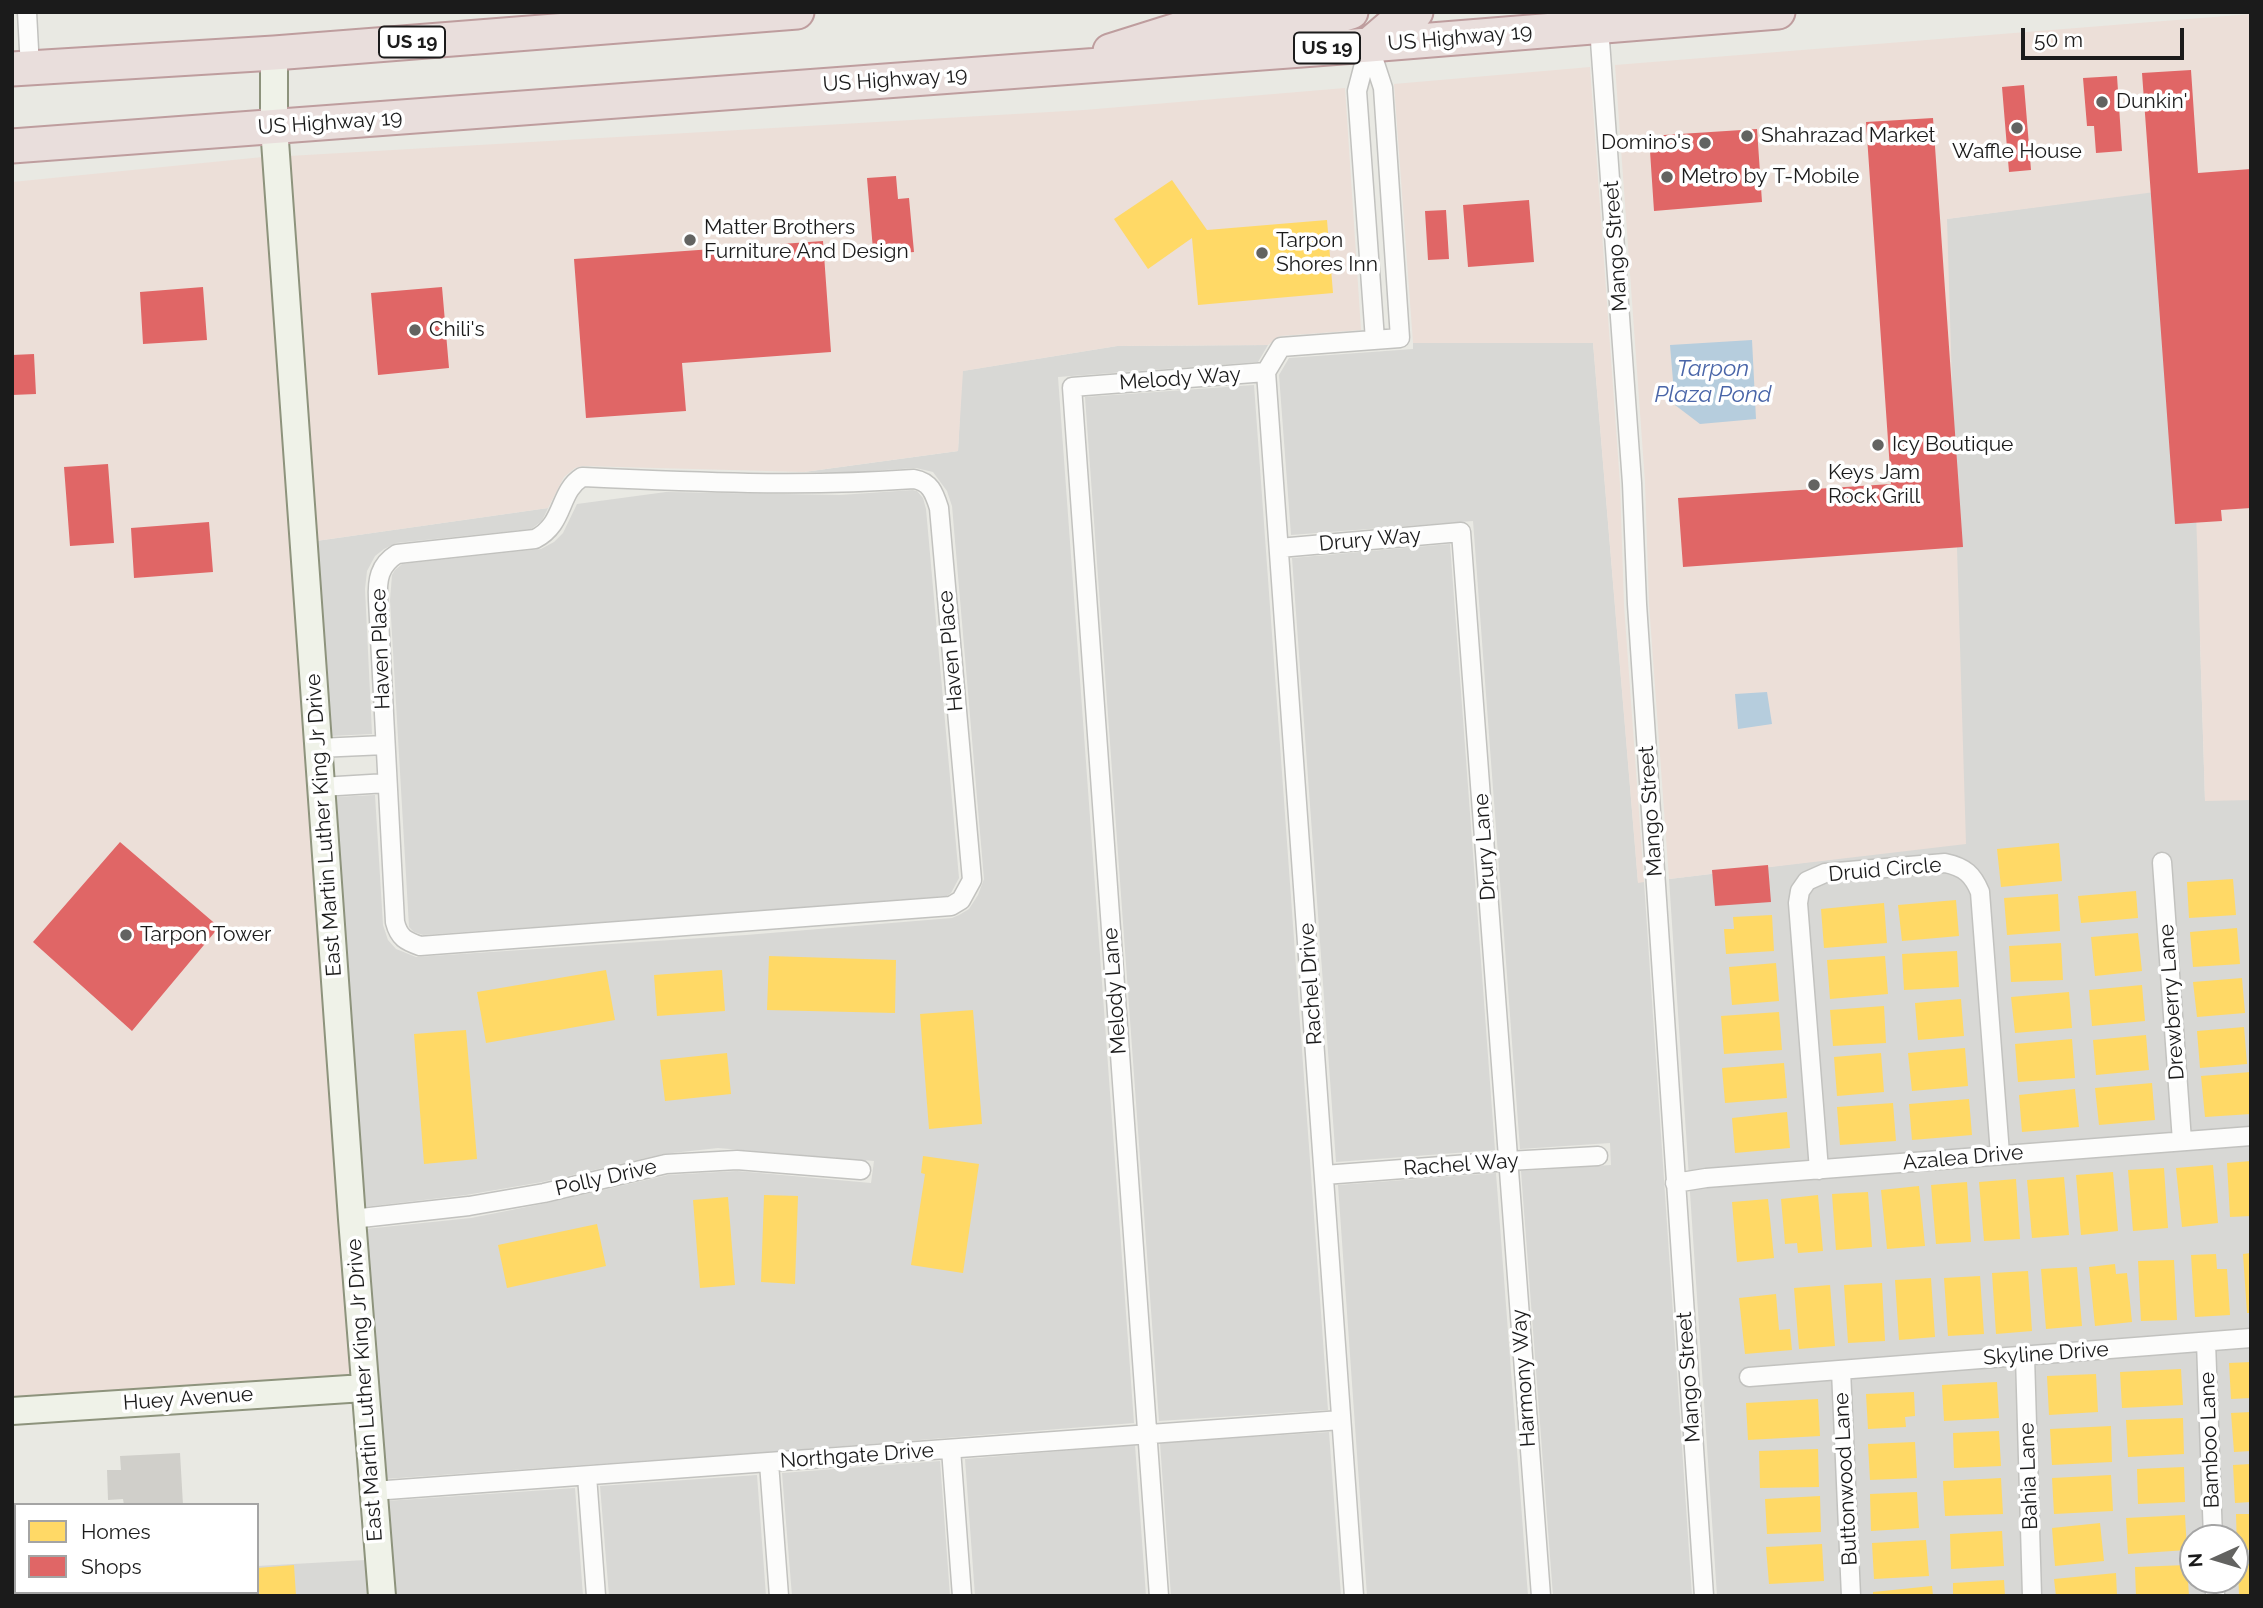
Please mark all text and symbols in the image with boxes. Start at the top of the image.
scale bar [2025,14,2188,58]
street label: US Highway 19 [1387,19,1533,57]
road number: US 19 [379,26,445,58]
text: 50 m [2034,27,2083,52]
road number: US 19 [1294,32,1360,64]
street label: US Highway 19 [822,62,968,98]
place label: Dunkin' [2116,89,2188,115]
marker: Dunkin' [2094,94,2110,110]
street label: US Highway 19 [257,105,403,141]
marker: Waffle House [2009,120,2025,136]
place label: Shahrazad Market [1761,123,1936,149]
marker: Shahrazad Market [1739,128,1755,144]
place label: Domino's [1601,130,1691,156]
marker: Domino's [1697,135,1713,151]
place label: Waffle House [1952,139,2082,165]
place label: Metro by T-Mobile [1681,164,1859,190]
marker: Metro by T-Mobile [1659,169,1675,185]
street label: Mango Street [1599,180,1633,312]
place label: Matter Brothers Furniture And Design [704,215,909,265]
place label: Tarpon Shores Inn [1276,228,1378,278]
marker: Matter Brothers Furniture And Design [682,232,698,248]
marker: Tarpon Shores Inn [1254,245,1270,261]
place label: Chili's [429,317,485,343]
marker: Chili's [407,322,423,338]
water label: Tarpon Plaza Pond [1654,355,1772,409]
street label: Melody Way [1118,362,1242,396]
place label: Icy Boutique [1892,432,2013,458]
marker: Icy Boutique [1870,437,1886,453]
place label: Keys Jam Rock Grill [1828,460,1920,510]
marker: Keys Jam Rock Grill [1806,477,1822,493]
street label: Drury Way [1318,523,1422,557]
street label: Haven Place [366,588,396,710]
street label: Haven Place [933,590,969,712]
street label: East Martin Luther King Jr Drive [301,673,347,977]
street label: Mango Street [1634,745,1668,877]
street label: Drury Lane [1469,793,1501,901]
street label: Druid Circle [1827,853,1943,887]
place label: Tarpon Tower [140,922,271,948]
street label: Rachel Drive [1294,922,1328,1046]
street label: Drewberry Lane [2154,923,2190,1081]
marker: Tarpon Tower [118,927,134,943]
street label: Melody Lane [1098,927,1132,1055]
street label: Azalea Drive [1902,1140,2024,1176]
street label: Rachel Way [1403,1148,1519,1182]
street label: Polly Drive [553,1154,659,1202]
street label: East Martin Luther King Jr Drive [342,1238,388,1542]
street label: Harmony Way [1507,1308,1541,1448]
street label: Mango Street [1672,1311,1706,1443]
street label: Skyline Drive [1982,1337,2110,1371]
street label: Bamboo Lane [2195,1371,2225,1509]
street label: Huey Avenue [122,1382,254,1416]
street label: Buttonwood Lane [1829,1392,1863,1566]
street label: Bahia Lane [2015,1422,2043,1530]
street label: Northgate Drive [779,1438,935,1474]
legend [14,1503,259,1594]
text: Homes [81,1519,151,1544]
north arrow [2179,1524,2249,1594]
text: N [2184,1552,2207,1568]
text: Shops [81,1554,142,1579]

